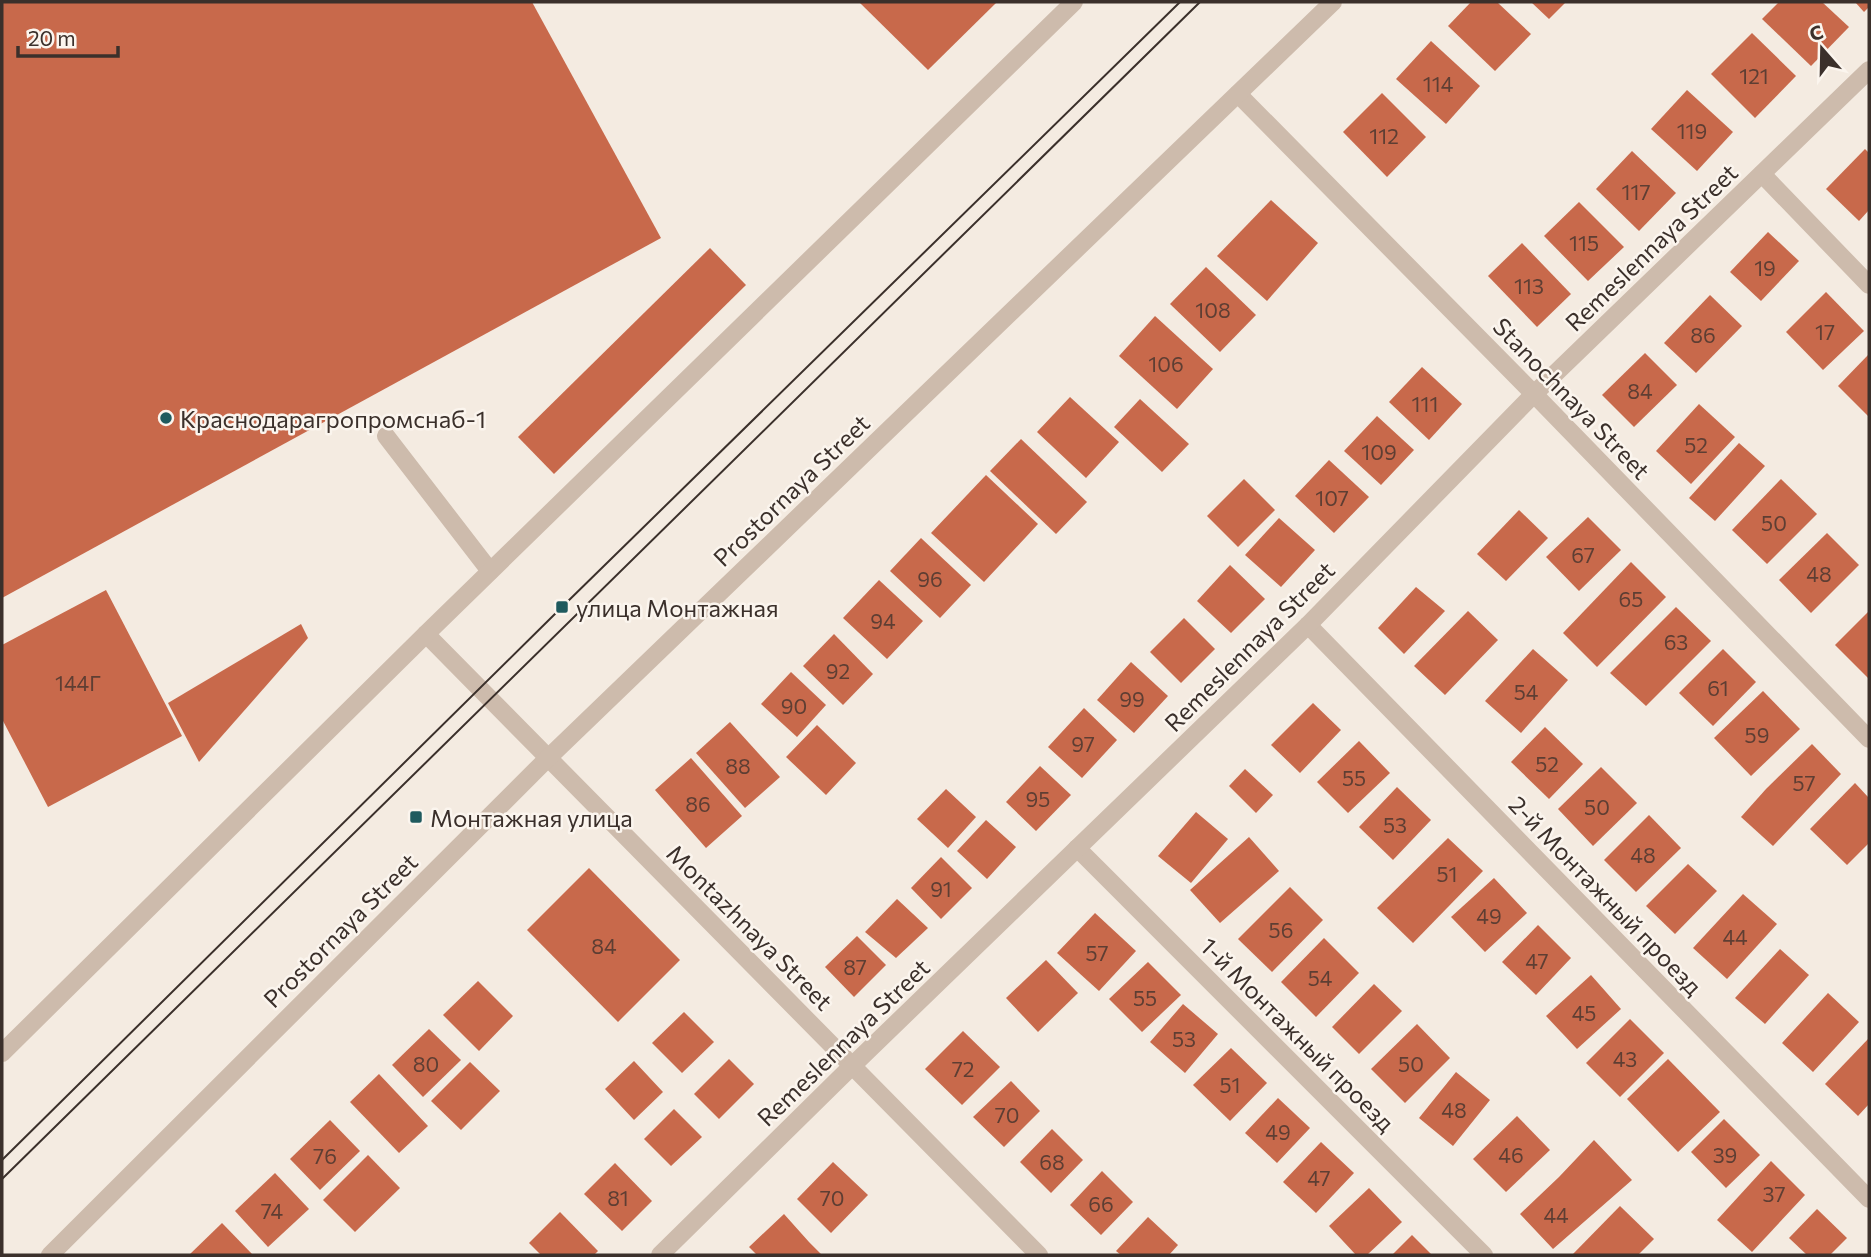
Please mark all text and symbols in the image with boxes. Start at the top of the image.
scale bar [18,14,117,58]
north arrow [1787,14,1857,84]
text: С [1806,20,1826,46]
text: 20 m [28,25,76,50]
house number: 121 [1739,63,1769,88]
house number: 114 [1423,71,1454,96]
house number: 119 [1677,118,1707,143]
house number: 112 [1369,123,1399,148]
street label: Remeslennaya Street [1559,157,1743,337]
house number: 117 [1621,179,1651,204]
house number: 115 [1569,230,1599,255]
house number: 19 [1754,255,1776,280]
house number: 113 [1514,273,1544,298]
house number: 108 [1195,297,1231,322]
street label: Stanochnaya Street [1488,311,1657,485]
house number: 17 [1815,319,1835,344]
house number: 86 [1690,322,1716,347]
house number: 106 [1148,351,1184,376]
house number: 84 [1627,378,1653,403]
house number: 111 [1412,391,1438,416]
place label: Краснодарагропромснаб-1 [180,404,486,433]
street label: Prostornaya Street [707,408,875,572]
marker: Краснодарагропромснаб-1 [158,410,174,426]
house number: 52 [1684,432,1708,457]
house number: 109 [1361,439,1397,464]
house number: 107 [1315,485,1349,510]
house number: 50 [1761,510,1787,535]
house number: 67 [1571,542,1595,567]
street label: Remeslennaya Street [1158,555,1340,737]
house number: 48 [1806,561,1832,586]
house number: 96 [917,566,943,591]
house number: 65 [1619,586,1643,611]
place label: улица Монтажная [576,593,779,622]
marker: улица Монтажная [554,599,570,615]
house number: 94 [870,608,896,633]
house number: 63 [1664,629,1688,654]
house number: 92 [826,658,850,683]
house number: 144Г [55,670,101,695]
house number: 61 [1707,675,1729,700]
house number: 54 [1514,679,1539,704]
house number: 99 [1119,686,1145,711]
house number: 90 [781,693,807,718]
house number: 59 [1745,722,1769,747]
house number: 97 [1071,731,1095,756]
house number: 52 [1535,751,1559,776]
house number: 88 [725,753,751,778]
house number: 55 [1342,765,1366,790]
house number: 57 [1792,770,1816,795]
house number: 95 [1026,786,1050,811]
street label: 2-й Монтажный проезд [1503,790,1709,1000]
house number: 86 [685,791,711,816]
house number: 50 [1584,794,1610,819]
place label: Монтажная улица [430,803,633,832]
marker: Монтажная улица [408,809,424,825]
house number: 53 [1383,812,1407,837]
street label: Montazhnaya Street [661,838,839,1016]
house number: 48 [1630,842,1656,867]
street label: Prostornaya Street [257,847,423,1013]
house number: 51 [1436,861,1458,886]
house number: 91 [930,876,952,901]
house number: 49 [1476,903,1502,928]
house number: 56 [1269,917,1293,942]
house number: 44 [1722,924,1748,949]
street label: 1-й Монтажный проезд [1195,931,1401,1137]
house number: 84 [591,933,617,958]
house number: 57 [1085,940,1109,965]
house number: 47 [1525,948,1549,973]
street label: Remeslennaya Street [751,952,935,1132]
house number: 87 [843,954,867,979]
house number: 54 [1308,965,1333,990]
house number: 55 [1133,985,1157,1010]
house number: 45 [1572,1000,1596,1025]
house number: 53 [1172,1026,1196,1051]
house number: 43 [1613,1046,1637,1071]
house number: 80 [413,1051,439,1076]
house number: 50 [1398,1051,1424,1076]
house number: 72 [952,1056,974,1081]
house number: 51 [1219,1072,1241,1097]
house number: 48 [1441,1097,1467,1122]
house number: 70 [995,1102,1019,1127]
house number: 49 [1265,1119,1291,1144]
house number: 46 [1498,1142,1524,1167]
house number: 39 [1713,1142,1737,1167]
house number: 76 [313,1143,337,1168]
house number: 68 [1039,1149,1065,1174]
house number: 47 [1307,1165,1331,1190]
house number: 37 [1763,1181,1785,1206]
house number: 81 [607,1185,629,1210]
house number: 70 [820,1185,844,1210]
house number: 66 [1088,1191,1114,1216]
house number: 74 [261,1198,284,1223]
house number: 44 [1543,1202,1569,1227]

